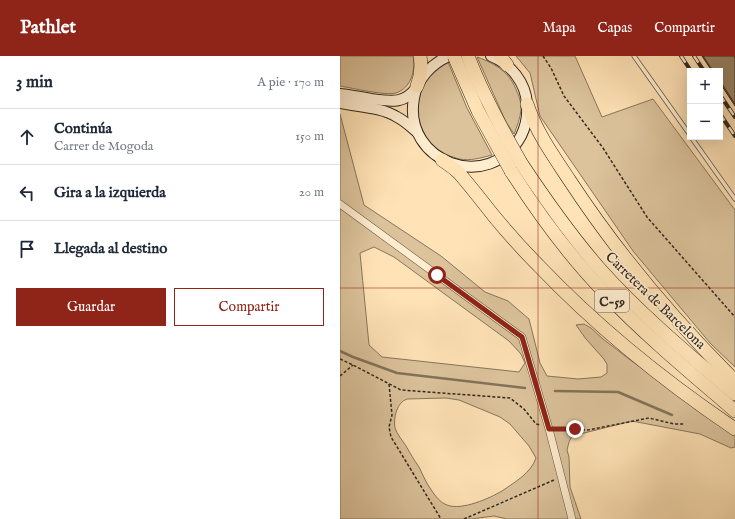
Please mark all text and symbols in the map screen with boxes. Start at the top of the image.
text: Pathlet [20,16,76,40]
text: Mapa [543,19,576,37]
text: Capas [598,19,632,37]
text: Compartir [654,19,715,37]
map controls [687,68,723,140]
button: + [687,68,723,104]
text: 3 min [16,72,53,93]
text: A pie · 170 m [257,74,324,91]
button: − [687,104,723,140]
text: Continúa [54,119,112,138]
icon: ahead [16,126,38,148]
text: 150 m [295,128,324,145]
text: Carrer de Mogoda [54,138,153,155]
icon: left [16,182,38,204]
text: Gira a la izquierda [54,183,166,202]
text: 20 m [299,184,324,201]
icon: arrive [16,238,38,260]
text: Llegada al destino [54,239,167,258]
street label: Carretera de Barcelona [601,248,710,354]
route start [428,266,446,284]
button: Guardar [16,288,166,326]
button: Compartir [174,288,324,326]
road number: C-59 [595,290,629,312]
route end [566,420,584,438]

